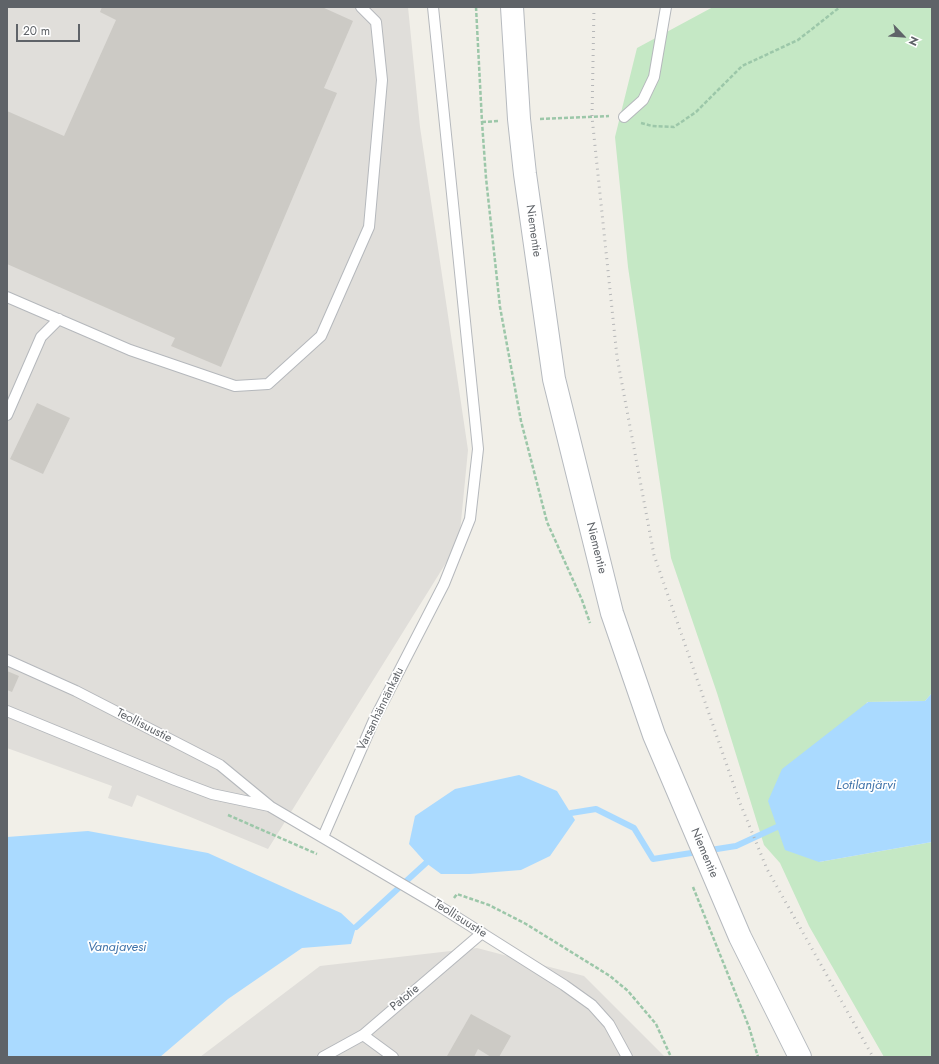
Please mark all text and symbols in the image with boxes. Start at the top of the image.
scale bar [18,16,82,42]
north arrow [883,16,923,56]
text: 20 m [23,22,50,40]
text: N [905,34,923,48]
street label: Niementie [522,204,544,258]
street label: Niementie [583,521,609,575]
street label: Varsanhännänkatu [355,665,407,753]
street label: Teollisuustie [114,706,174,746]
water label: Lotilanjärvi [836,778,896,794]
street label: Niementie [687,826,721,880]
street label: Teollisuustie [431,897,489,941]
water label: Vanajavesi [88,940,146,956]
street label: Patotie [388,982,422,1014]

